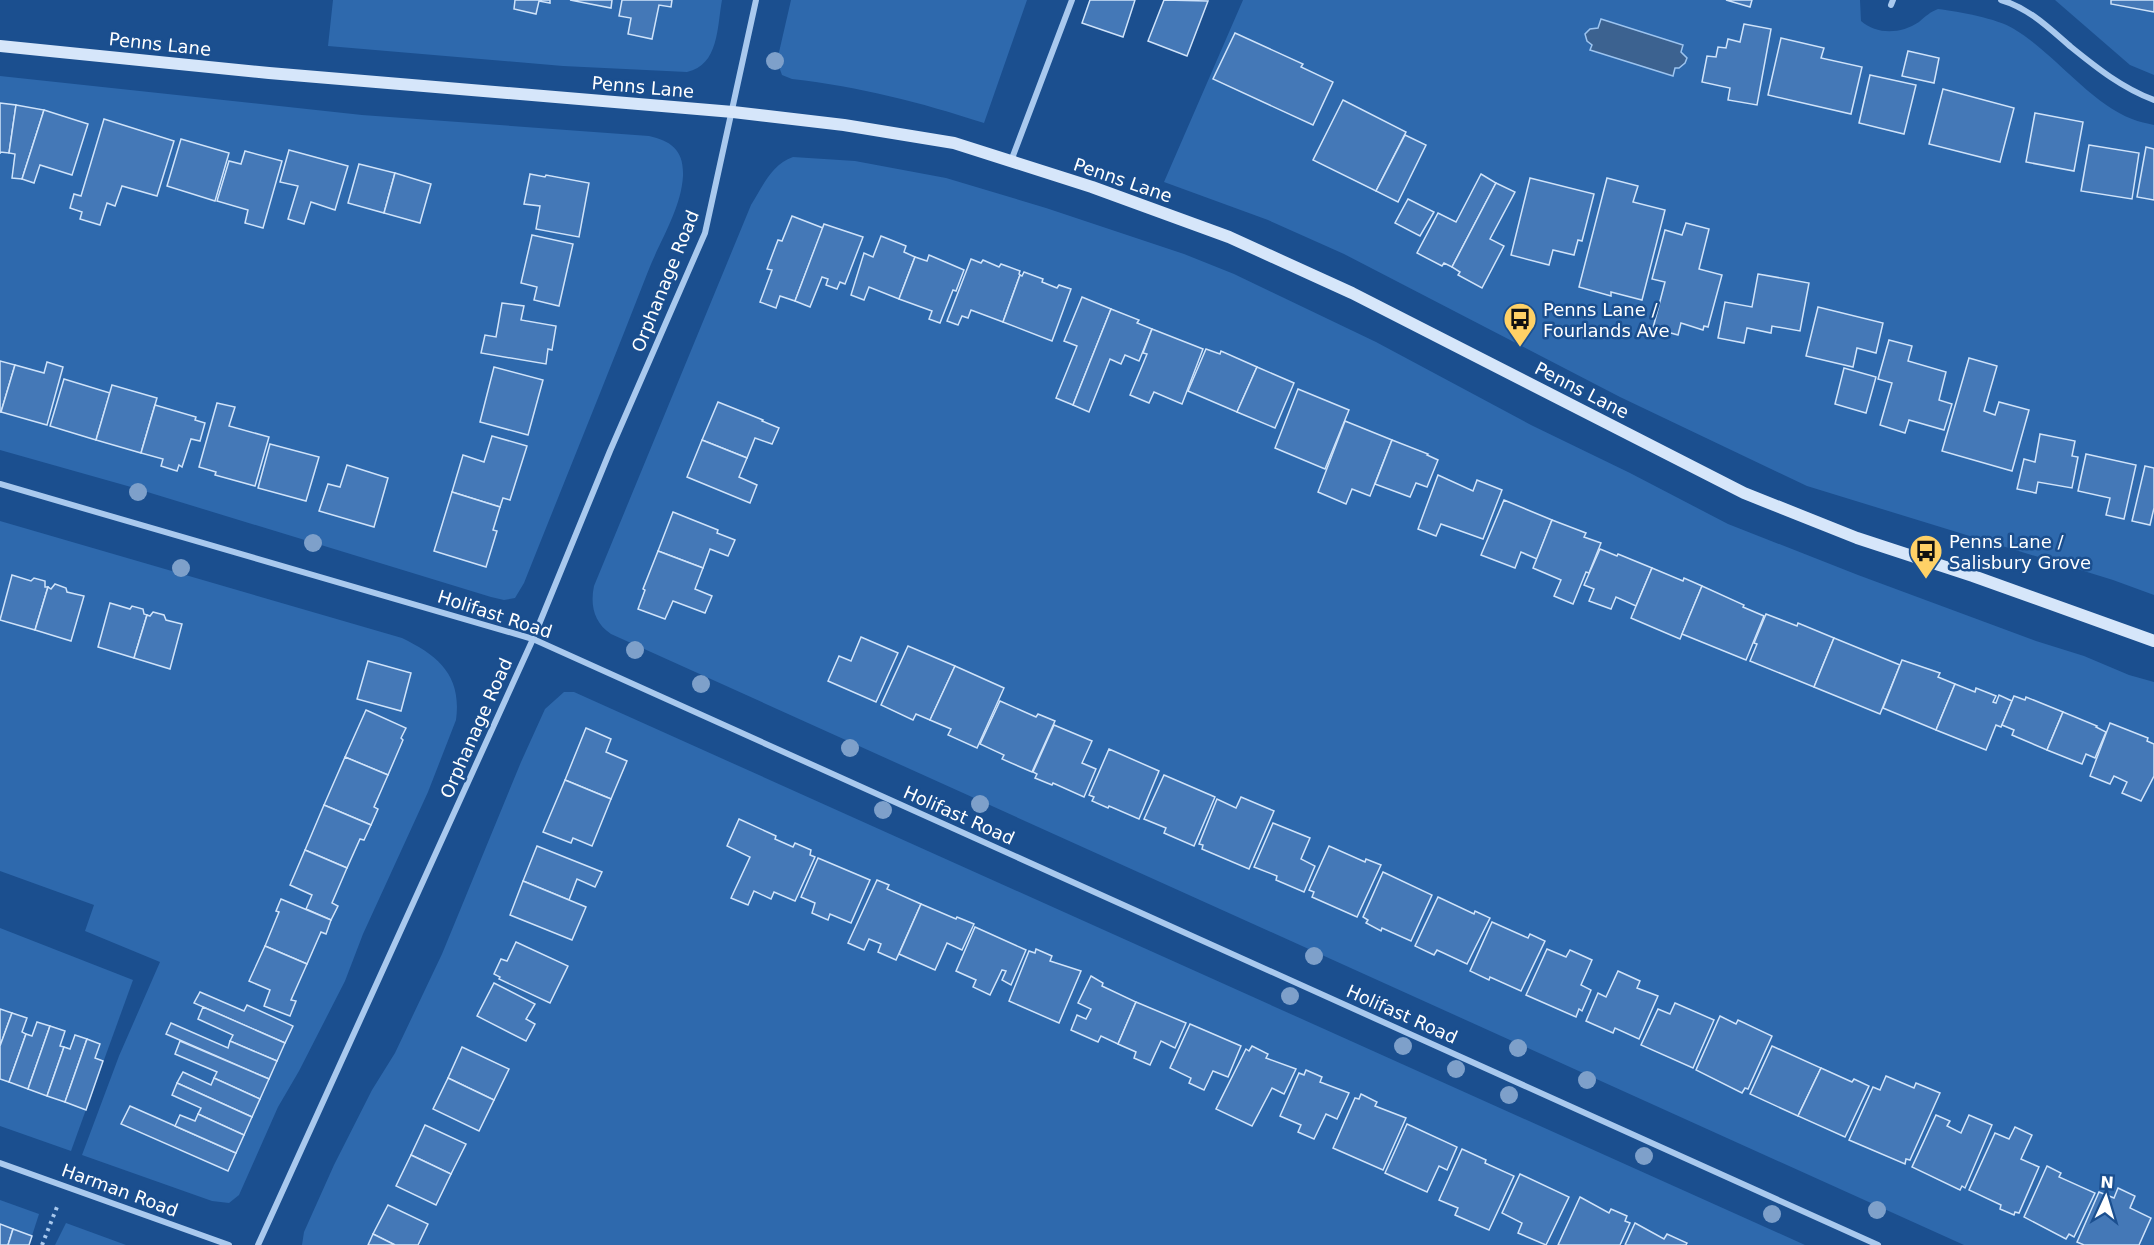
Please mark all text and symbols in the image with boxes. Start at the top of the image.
street label: Penns Lane [108,28,212,60]
street label: Penns Lane [591,72,695,102]
street label: Penns Lane [1071,153,1175,207]
street label: Orphanage Road [627,207,703,355]
place label: Penns Lane / Fourlands Ave [1543,299,1669,341]
bus stop icon: Penns Lane / Fourlands Ave [1502,301,1538,348]
street label: Penns Lane [1531,357,1633,423]
place label: Penns Lane / Salisbury Grove [1949,531,2091,573]
bus stop icon: Penns Lane / Salisbury Grove [1908,533,1944,580]
street label: Holifast Road [435,586,555,642]
street label: Orphanage Road [436,655,516,801]
street label: Holifast Road [900,781,1018,849]
street label: Holifast Road [1343,980,1461,1048]
street label: Harman Road [59,1159,181,1221]
north arrow [2076,1167,2136,1227]
text: N [2100,1173,2114,1192]

